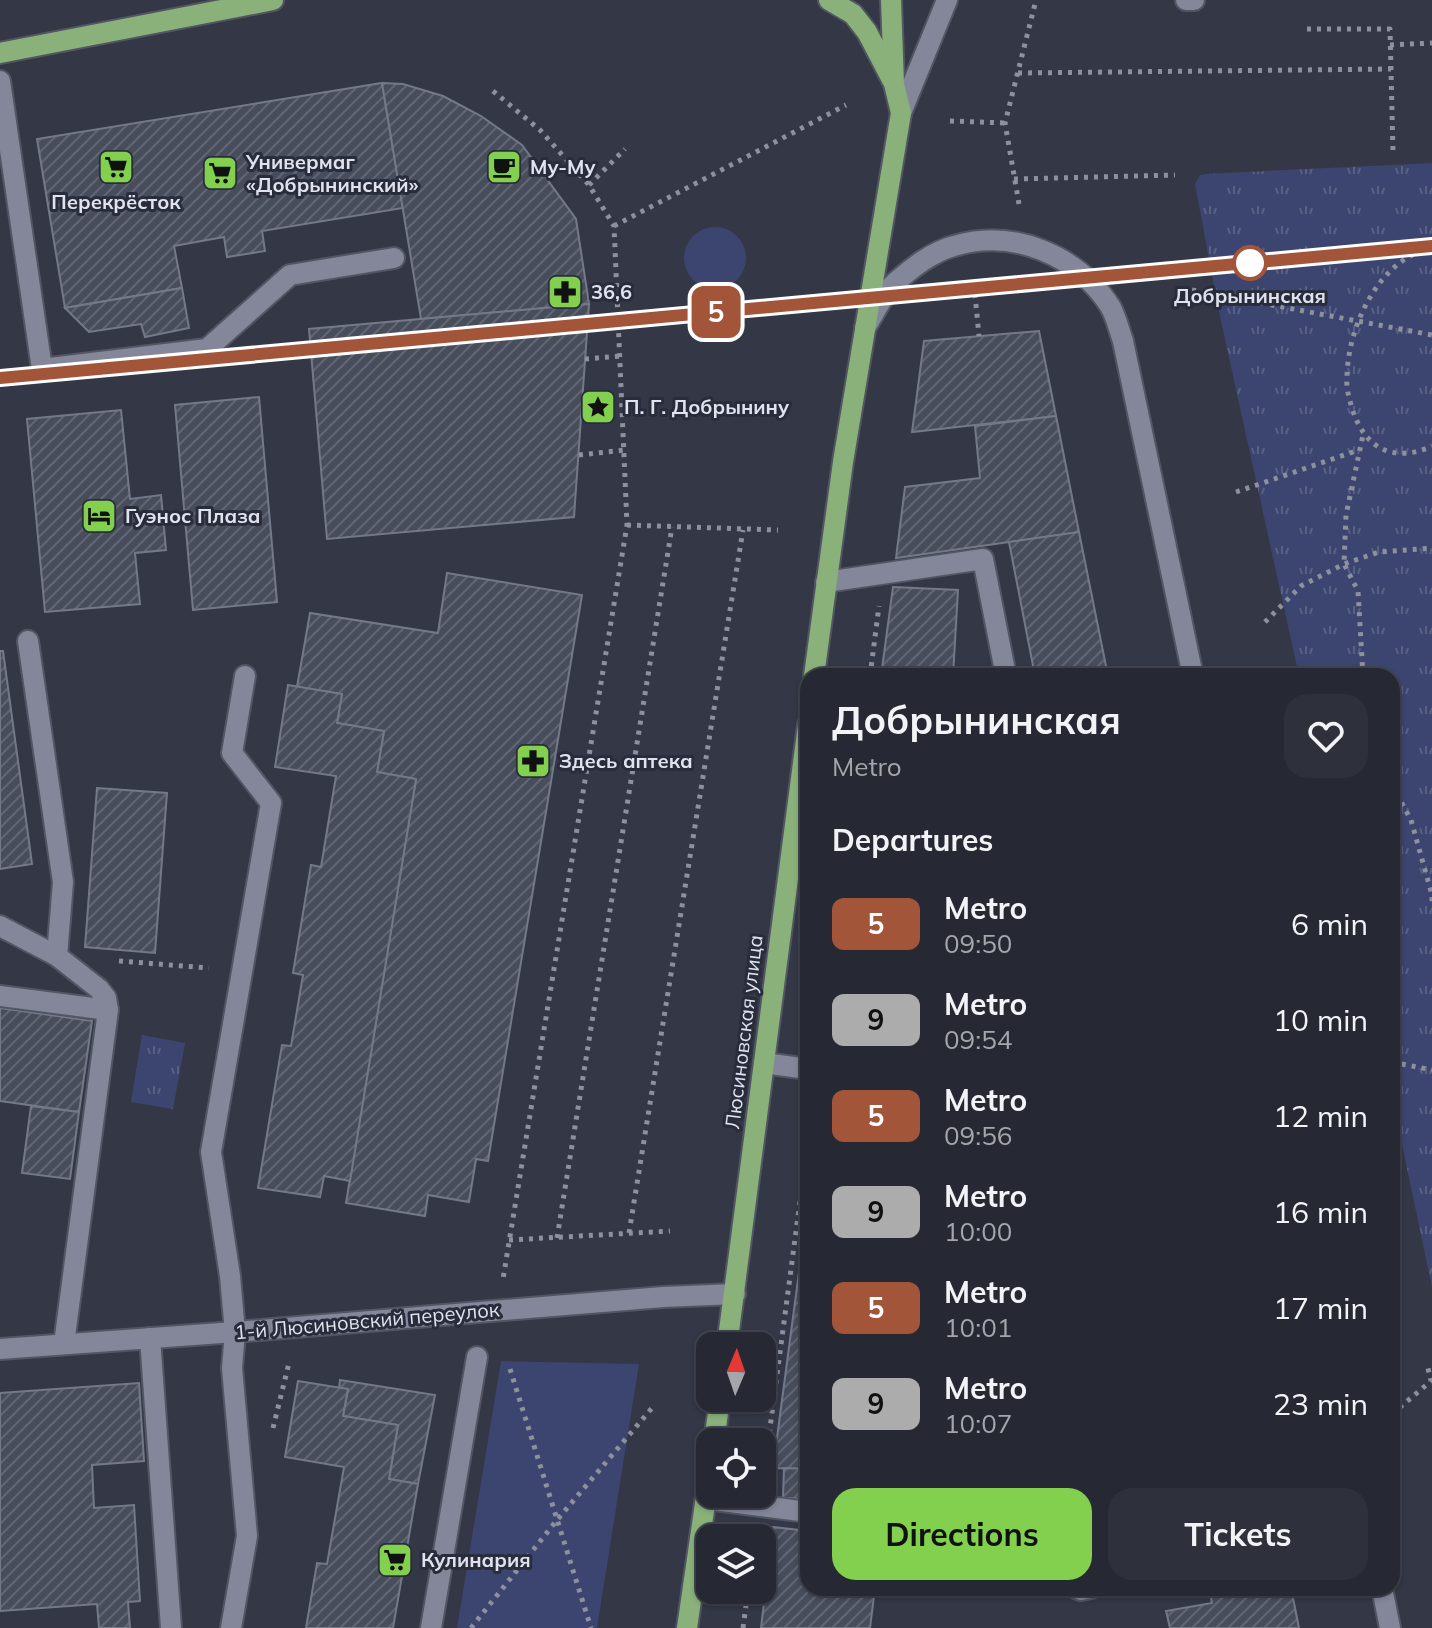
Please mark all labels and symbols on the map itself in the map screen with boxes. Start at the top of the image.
supermarket icon: Перекрёсток [97,148,135,186]
cafe icon: Му-Му [485,148,523,186]
place label: Универмаг «Добрынинский» [245,149,418,197]
supermarket icon: Универмаг «Добрынинский» [201,154,239,192]
place label: Му-Му [530,154,596,179]
place label: Перекрёсток [51,189,181,214]
marker: Добрынинская [1233,246,1267,280]
pharmacy icon: 36,6 [546,273,584,311]
place label: 36,6 [591,279,632,304]
place label: Добрынинская [1174,283,1326,308]
line badge: 5 [690,286,742,338]
place icon: П. Г. Добрынину [579,388,617,426]
place label: П. Г. Добрынину [624,394,790,419]
hotel icon: Гуэнос Плаза [80,497,118,535]
place label: Гуэнос Плаза [125,503,260,528]
pharmacy icon: Здесь аптека [514,742,552,780]
place label: Здесь аптека [559,748,693,773]
street label: Люсиновская улица [719,934,768,1130]
street label: 1-й Люсиновский переулок [233,1296,501,1345]
north arrow [696,1332,776,1412]
supermarket icon: Кулинария [376,1541,414,1579]
place label: Кулинария [421,1547,531,1572]

